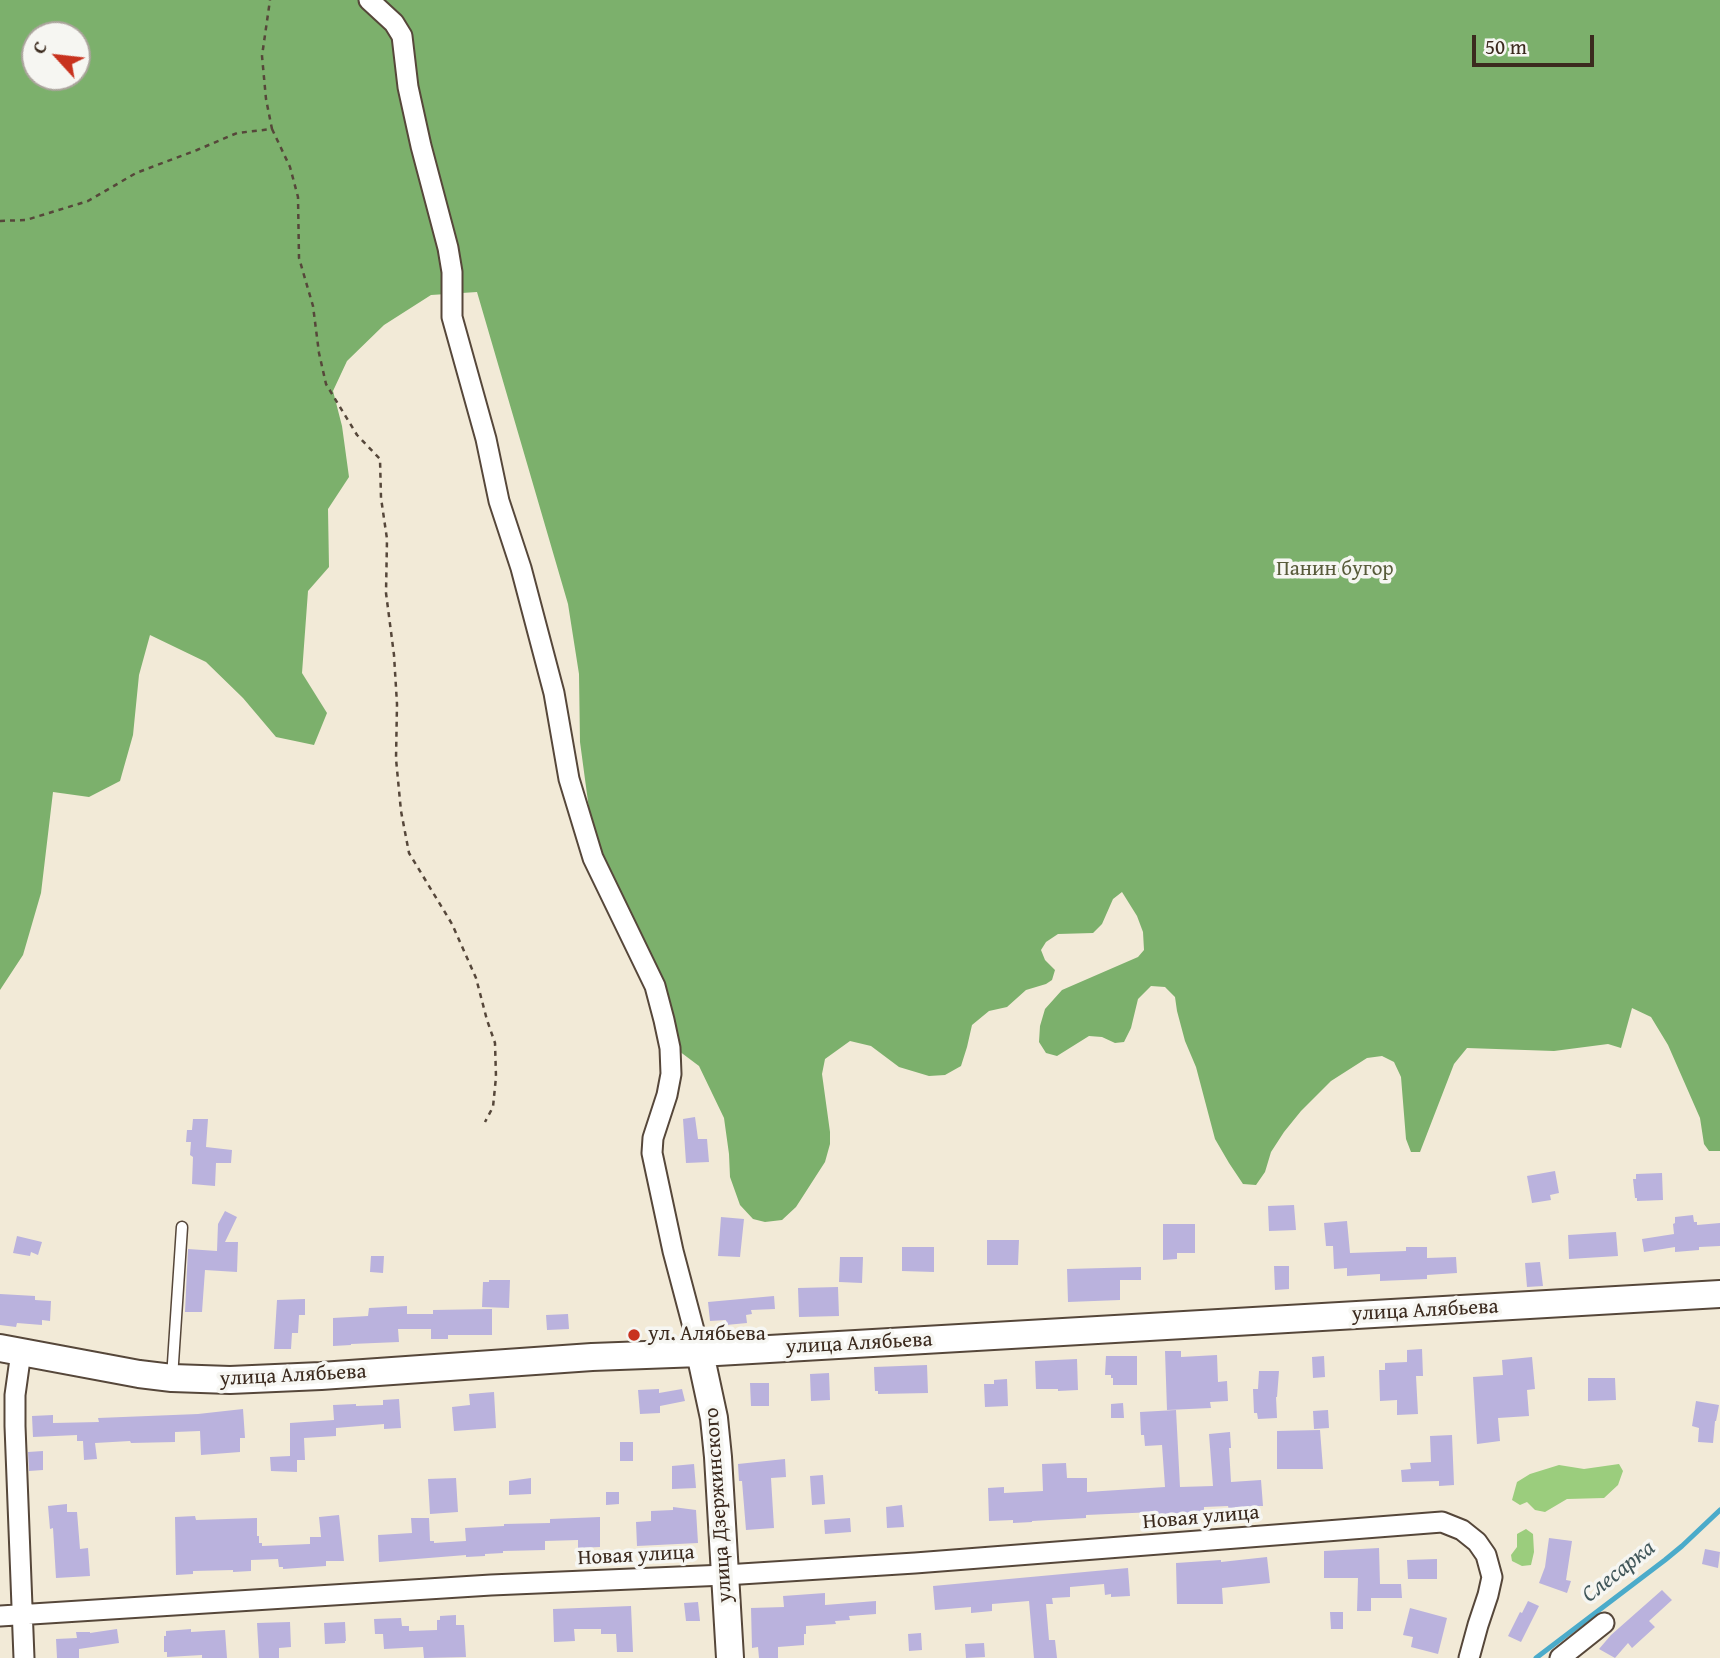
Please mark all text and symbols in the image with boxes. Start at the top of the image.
north arrow [21,21,91,91]
scale bar [1475,21,1598,65]
text: 50 m [1485,31,1527,62]
text: С [24,36,54,59]
park label: Панин бугор [1276,557,1394,583]
street label: улица Алябьева [1351,1295,1499,1327]
place label: ул. Алябьева [648,1322,766,1348]
marker: ул. Алябьева [626,1327,642,1343]
street label: улица Алябьева [785,1328,933,1360]
street label: улица Алябьева [219,1360,367,1392]
street label: улица Дзержинского [700,1407,738,1603]
street label: Новая улица [1142,1500,1260,1536]
water label: Слесарка [1577,1535,1661,1609]
street label: Новая улица [577,1540,695,1572]

